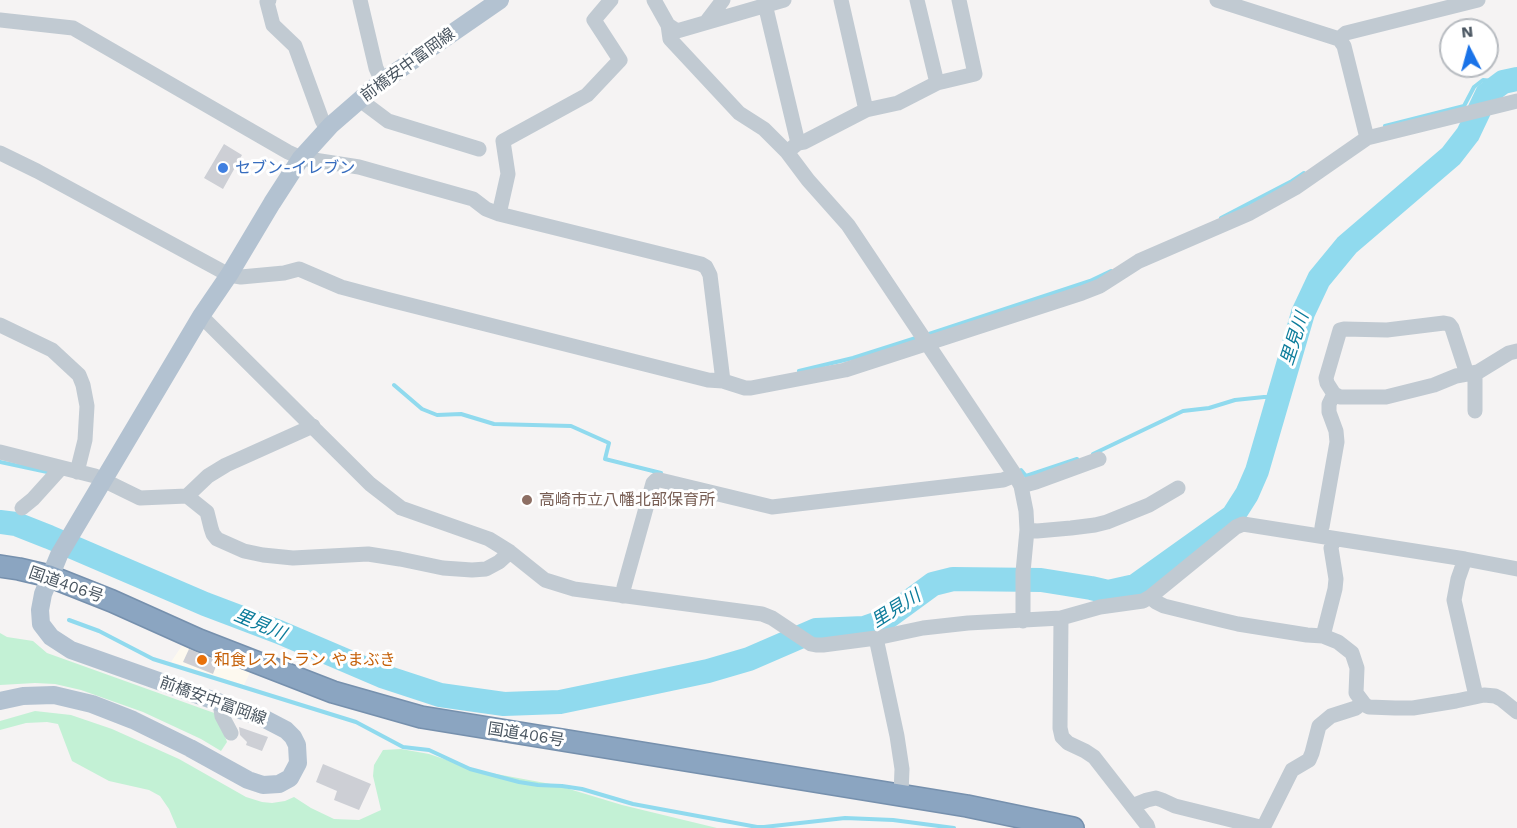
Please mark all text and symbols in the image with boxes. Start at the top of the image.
north arrow [1439,18,1499,78]
text: N [1460,22,1474,42]
street label: 前橋安中富岡線 [357,24,459,106]
place label: セブン-イレブン [235,158,355,178]
marker: セブン-イレブン [216,161,230,175]
water label: 里見川 [1276,310,1314,368]
place label: 高崎市立八幡北部保育所 [539,490,715,510]
marker: 高崎市立八幡北部保育所 [520,493,534,507]
street label: 国道406号 [26,563,106,607]
water label: 里見川 [867,586,925,632]
water label: 里見川 [231,605,289,645]
place label: 和食レストラン やまぶき [214,650,395,670]
marker: 和食レストラン やまぶき [195,653,209,667]
street label: 前橋安中富岡線 [157,673,269,729]
street label: 国道406号 [486,719,566,751]

